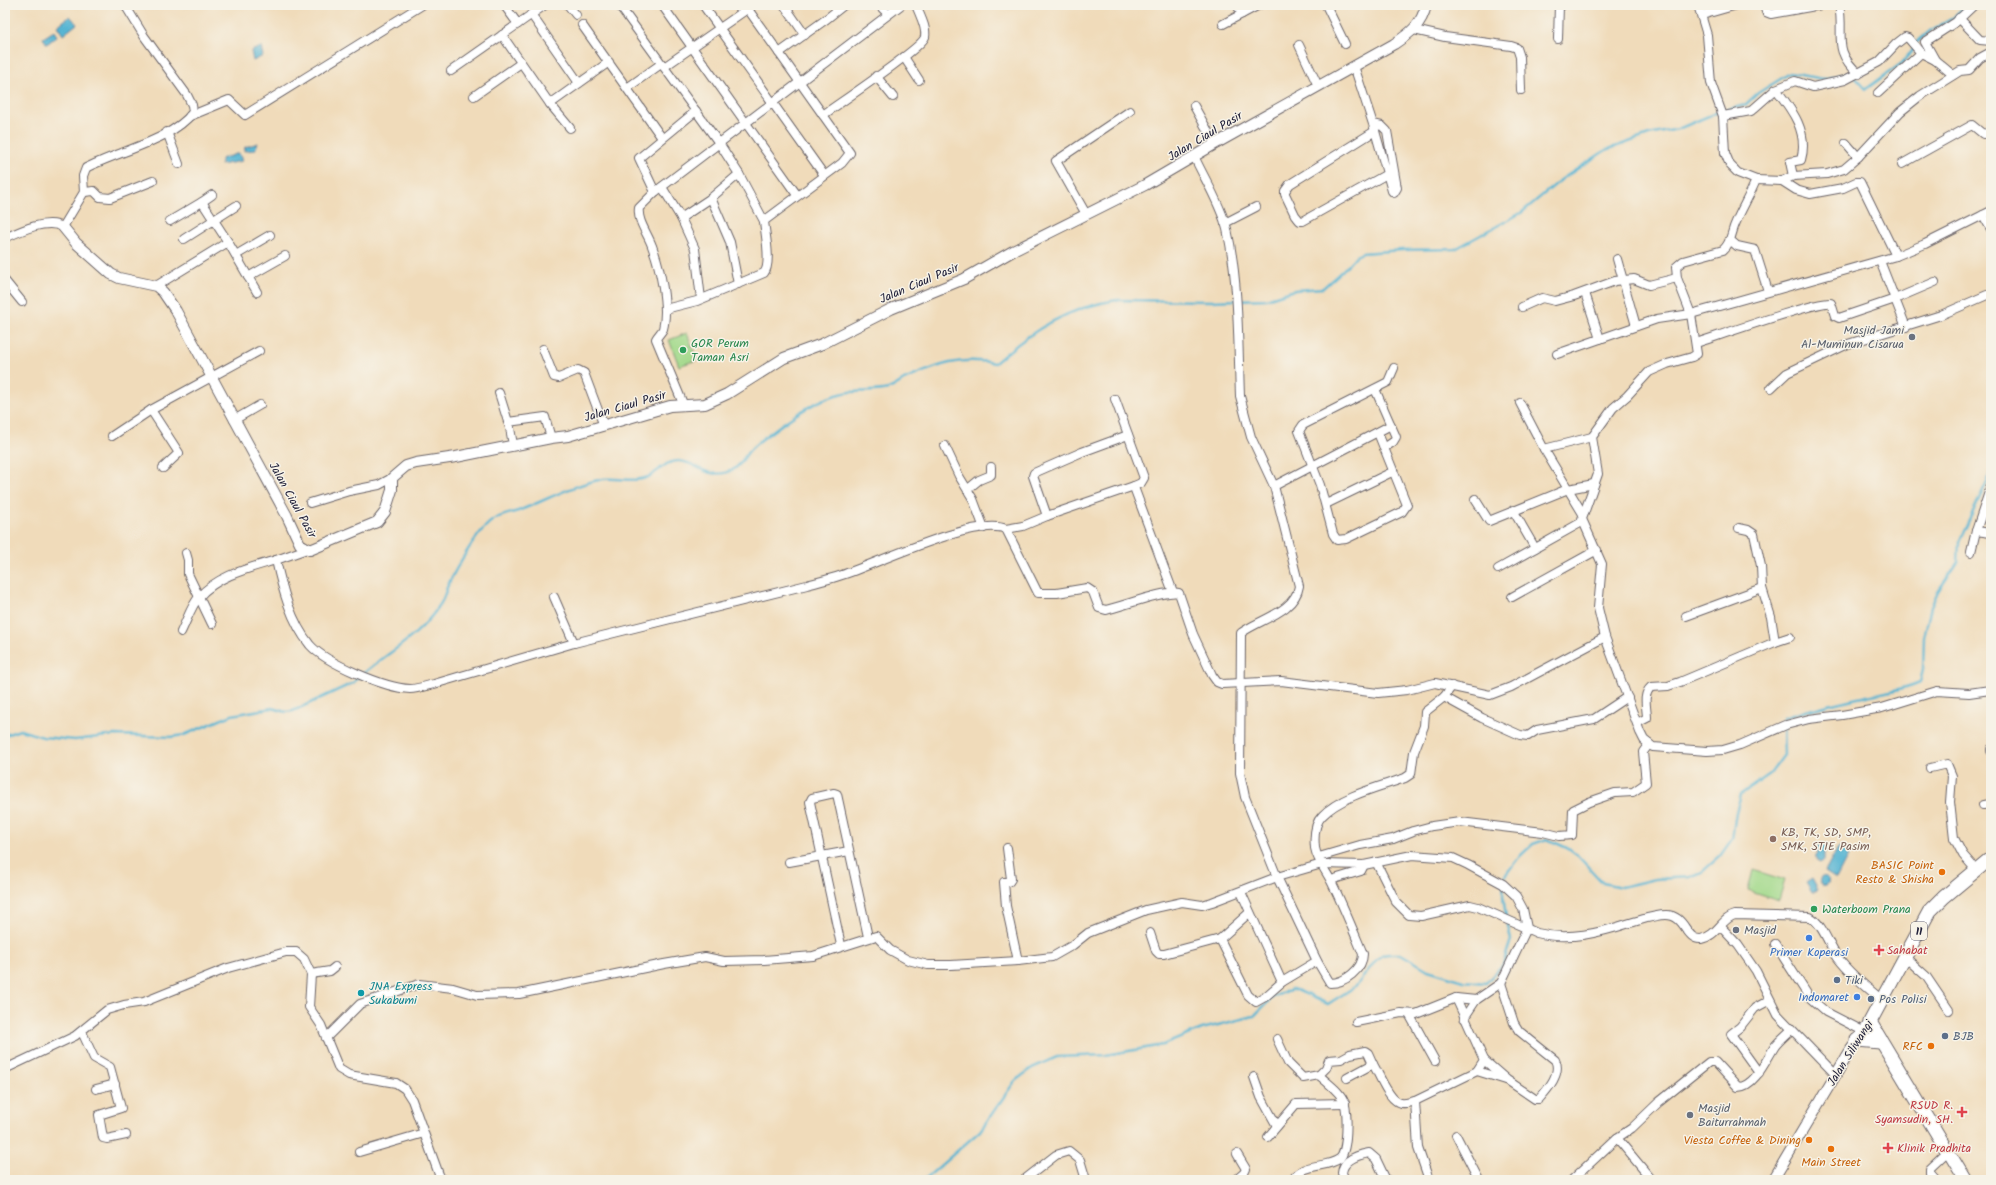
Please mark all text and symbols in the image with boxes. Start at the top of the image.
street label: Jalan Ciaul Pasir [1164,106,1247,166]
street label: Jalan Ciaul Pasir [877,258,963,309]
place label: Masjid Jami Al-Muminun Cisarua [1801,321,1905,354]
marker: Masjid Jami Al-Muminun Cisarua [1907,332,1917,342]
place label: GOR Perum Taman Asri [691,334,750,367]
marker: GOR Perum Taman Asri [678,345,688,355]
street label: Jalan Ciaul Pasir [582,385,669,427]
street label: Jalan Ciaul Pasir [264,459,322,543]
place label: KB, TK, SD, SMP, SMK, STIE Pasim [1781,823,1871,856]
marker: KB, TK, SD, SMP, SMK, STIE Pasim [1768,834,1778,844]
place label: BASIC Point Resto & Shisha [1855,856,1934,889]
marker: BASIC Point Resto & Shisha [1937,867,1947,877]
place label: Waterboom Prana [1822,900,1911,919]
marker: Waterboom Prana [1809,904,1819,914]
place label: Masjid [1744,921,1777,940]
road number: 11 [1911,922,1927,940]
marker: Masjid [1731,925,1741,935]
marker: Primer Koperasi [1804,933,1814,943]
place label: Sahabat [1887,941,1928,960]
place label: Primer Koperasi [1770,943,1849,962]
marker: Sahabat [1874,945,1884,955]
place label: Tiki [1845,971,1864,990]
marker: Tiki [1832,975,1842,985]
place label: JNA Express Sukabumi [369,977,432,1010]
marker: JNA Express Sukabumi [356,988,366,998]
place label: Indomaret [1798,988,1849,1007]
place label: Pos Polisi [1879,990,1928,1009]
marker: Indomaret [1852,992,1862,1002]
marker: Pos Polisi [1866,994,1876,1004]
street label: Jalan Siliwangi [1823,1016,1879,1090]
place label: BJB [1953,1027,1974,1046]
marker: BJB [1940,1031,1950,1041]
place label: RFC [1903,1037,1923,1056]
marker: RFC [1926,1041,1936,1051]
place label: RSUD R. Syamsudin, SH. [1875,1096,1953,1129]
place label: Masjid Baiturrahmah [1698,1099,1766,1132]
marker: RSUD R. Syamsudin, SH. [1956,1106,1968,1118]
marker: Masjid Baiturrahmah [1685,1110,1695,1120]
place label: Viesta Coffee & Dining [1684,1131,1801,1150]
marker: Viesta Coffee & Dining [1804,1135,1814,1145]
place label: Klinik Pradhita [1897,1139,1972,1158]
marker: Klinik Pradhita [1882,1142,1894,1154]
marker: Main Street [1826,1144,1836,1154]
place label: Main Street [1801,1153,1861,1172]

